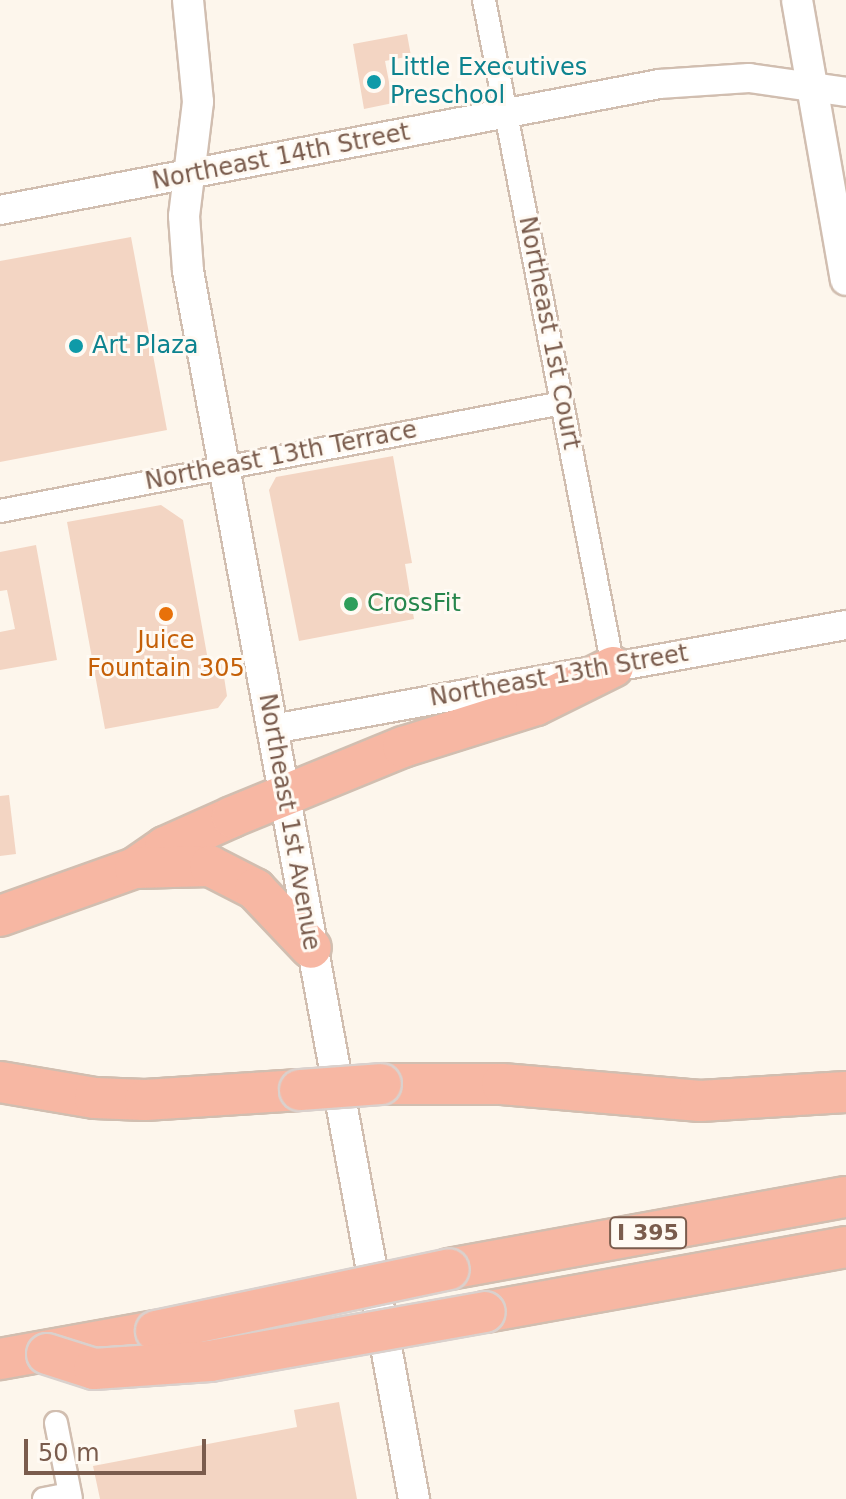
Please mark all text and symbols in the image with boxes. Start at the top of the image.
place label: Little Executives Preschool [390,54,587,110]
marker: Little Executives Preschool [365,73,383,91]
street label: Northeast 14th Street [150,118,412,196]
street label: Northeast 1st Court [512,214,586,452]
place label: Art Plaza [92,332,198,360]
marker: Art Plaza [67,337,85,355]
street label: Northeast 13th Terrace [143,416,419,496]
place label: CrossFit [367,590,461,618]
marker: CrossFit [342,595,360,613]
marker: Juice Fountain 305 [157,605,175,623]
place label: Juice Fountain 305 [87,627,245,683]
street label: Northeast 13th Street [428,639,690,713]
street label: Northeast 1st Avenue [252,691,326,953]
road number: I 395 [608,1215,688,1251]
scale bar [28,1423,210,1473]
text: 50 m [38,1439,100,1467]

